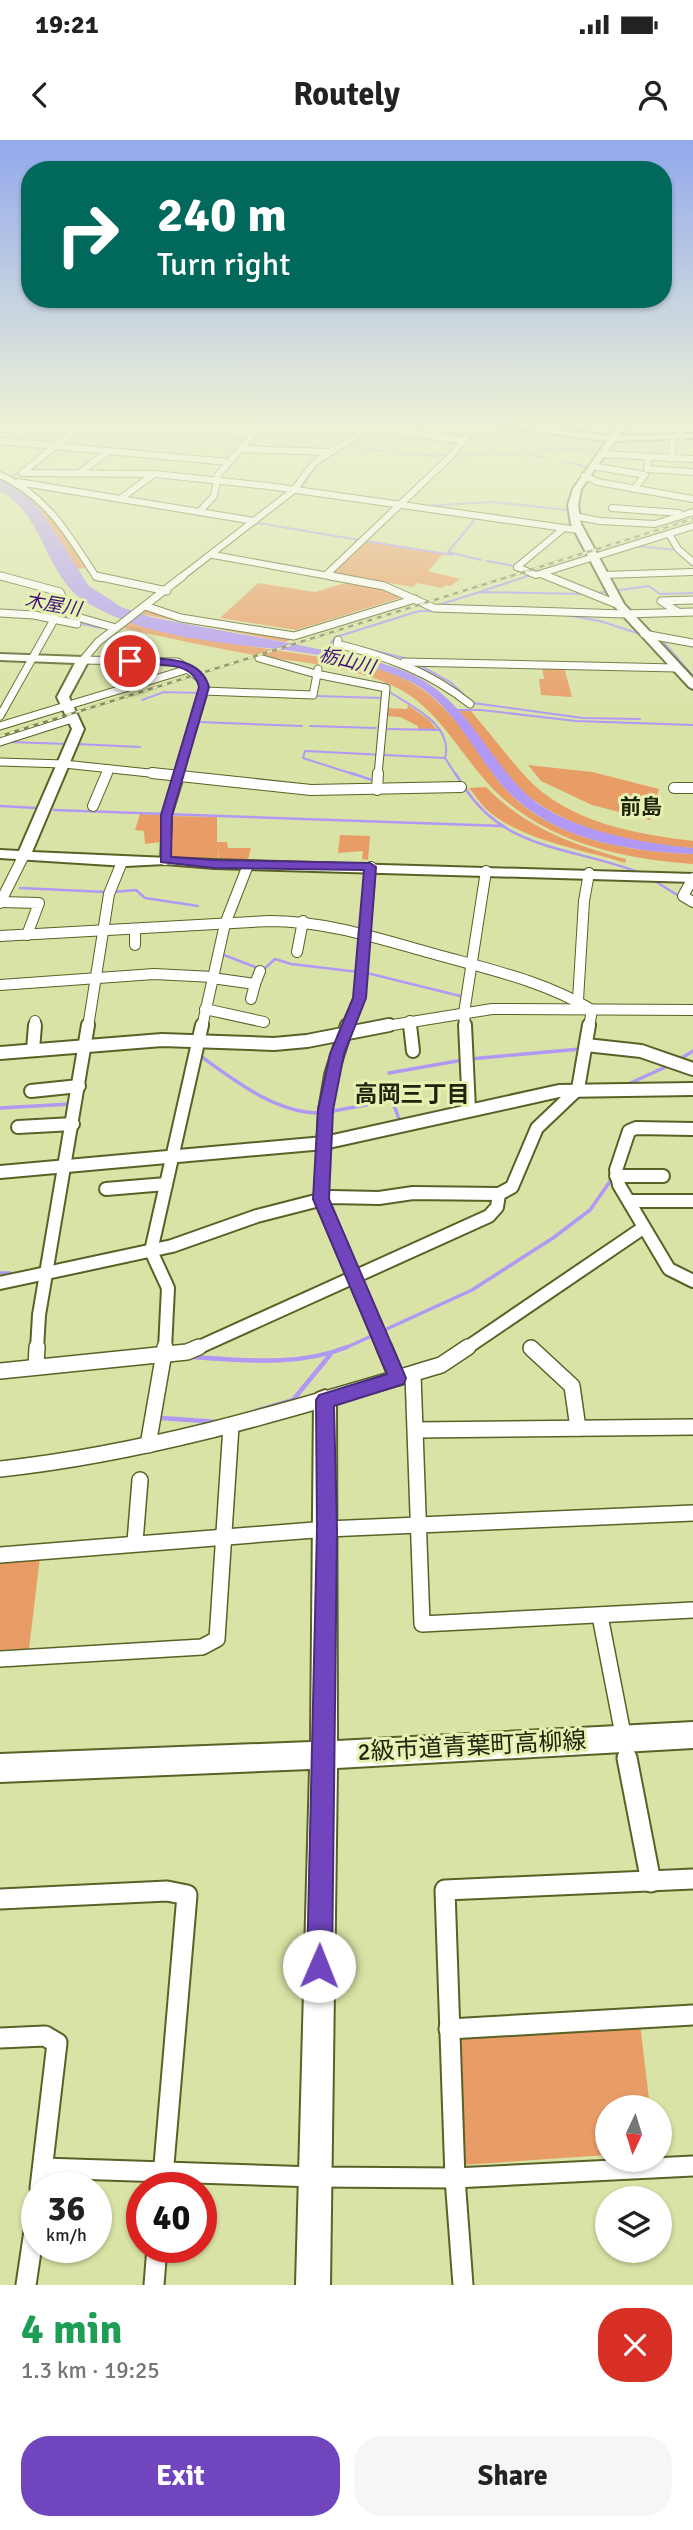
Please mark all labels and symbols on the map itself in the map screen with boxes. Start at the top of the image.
water label: 木屋川 [23,588,85,622]
pin [100,631,160,691]
water label: 栃山川 [316,642,379,680]
district label: 前島 [620,794,662,820]
district label: 高岡三丁目 [355,1080,470,1109]
street label: 2級市道青葉町高柳線 [357,1725,587,1767]
position arrow [282,1929,356,2003]
north arrow [595,2095,672,2172]
speed limit sign: 40 [126,2172,217,2263]

